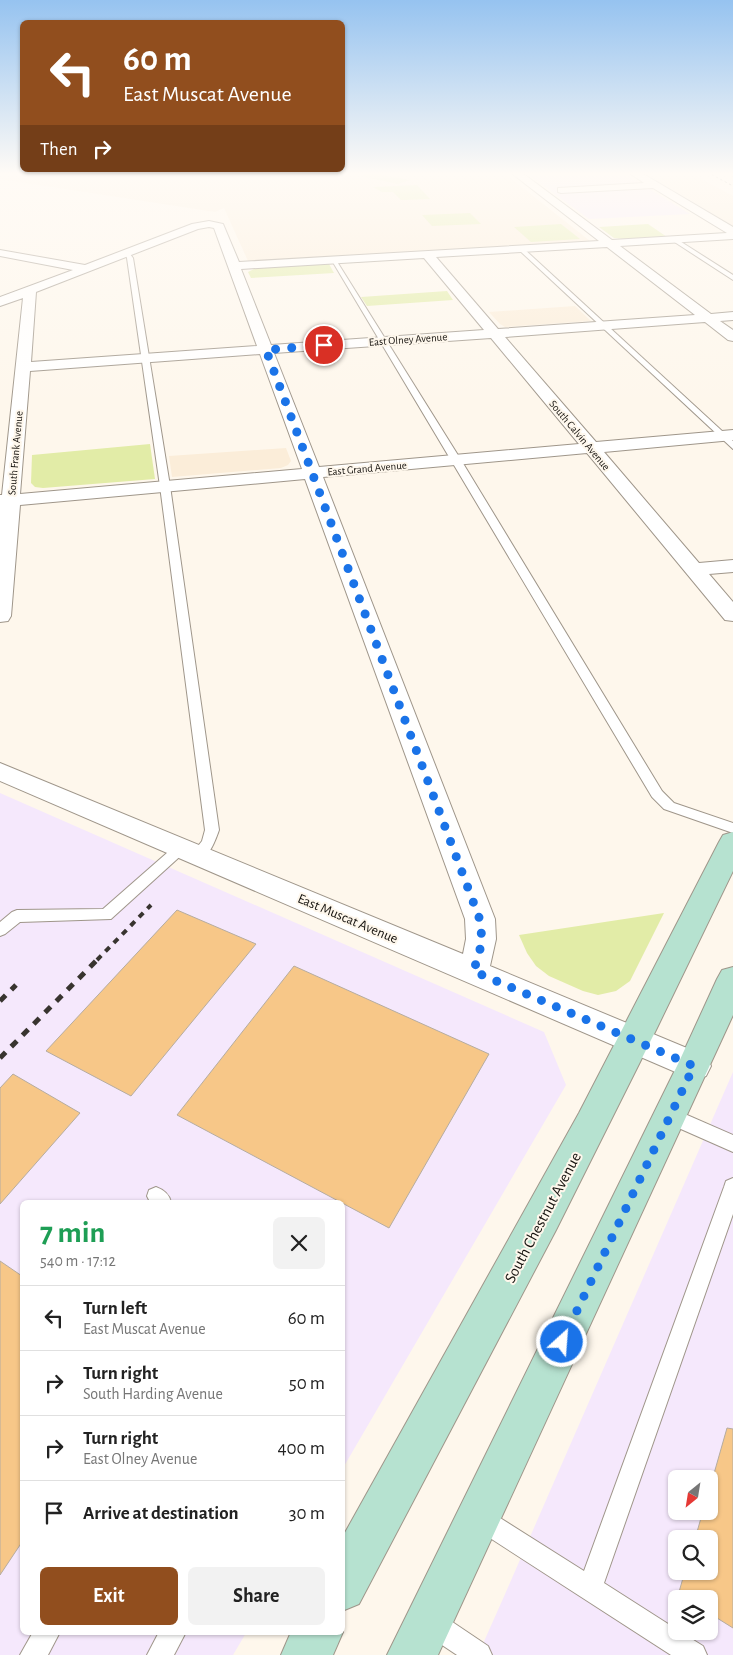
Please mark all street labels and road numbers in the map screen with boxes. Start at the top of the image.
street label: East Olney Avenue [368,331,448,348]
street label: South Calvin Avenue [547,398,612,472]
street label: South Frank Avenue [6,411,25,496]
street label: East Grand Avenue [327,460,407,477]
street label: East Muscat Avenue [295,892,400,946]
street label: South Chestnut Avenue [502,1150,584,1285]

